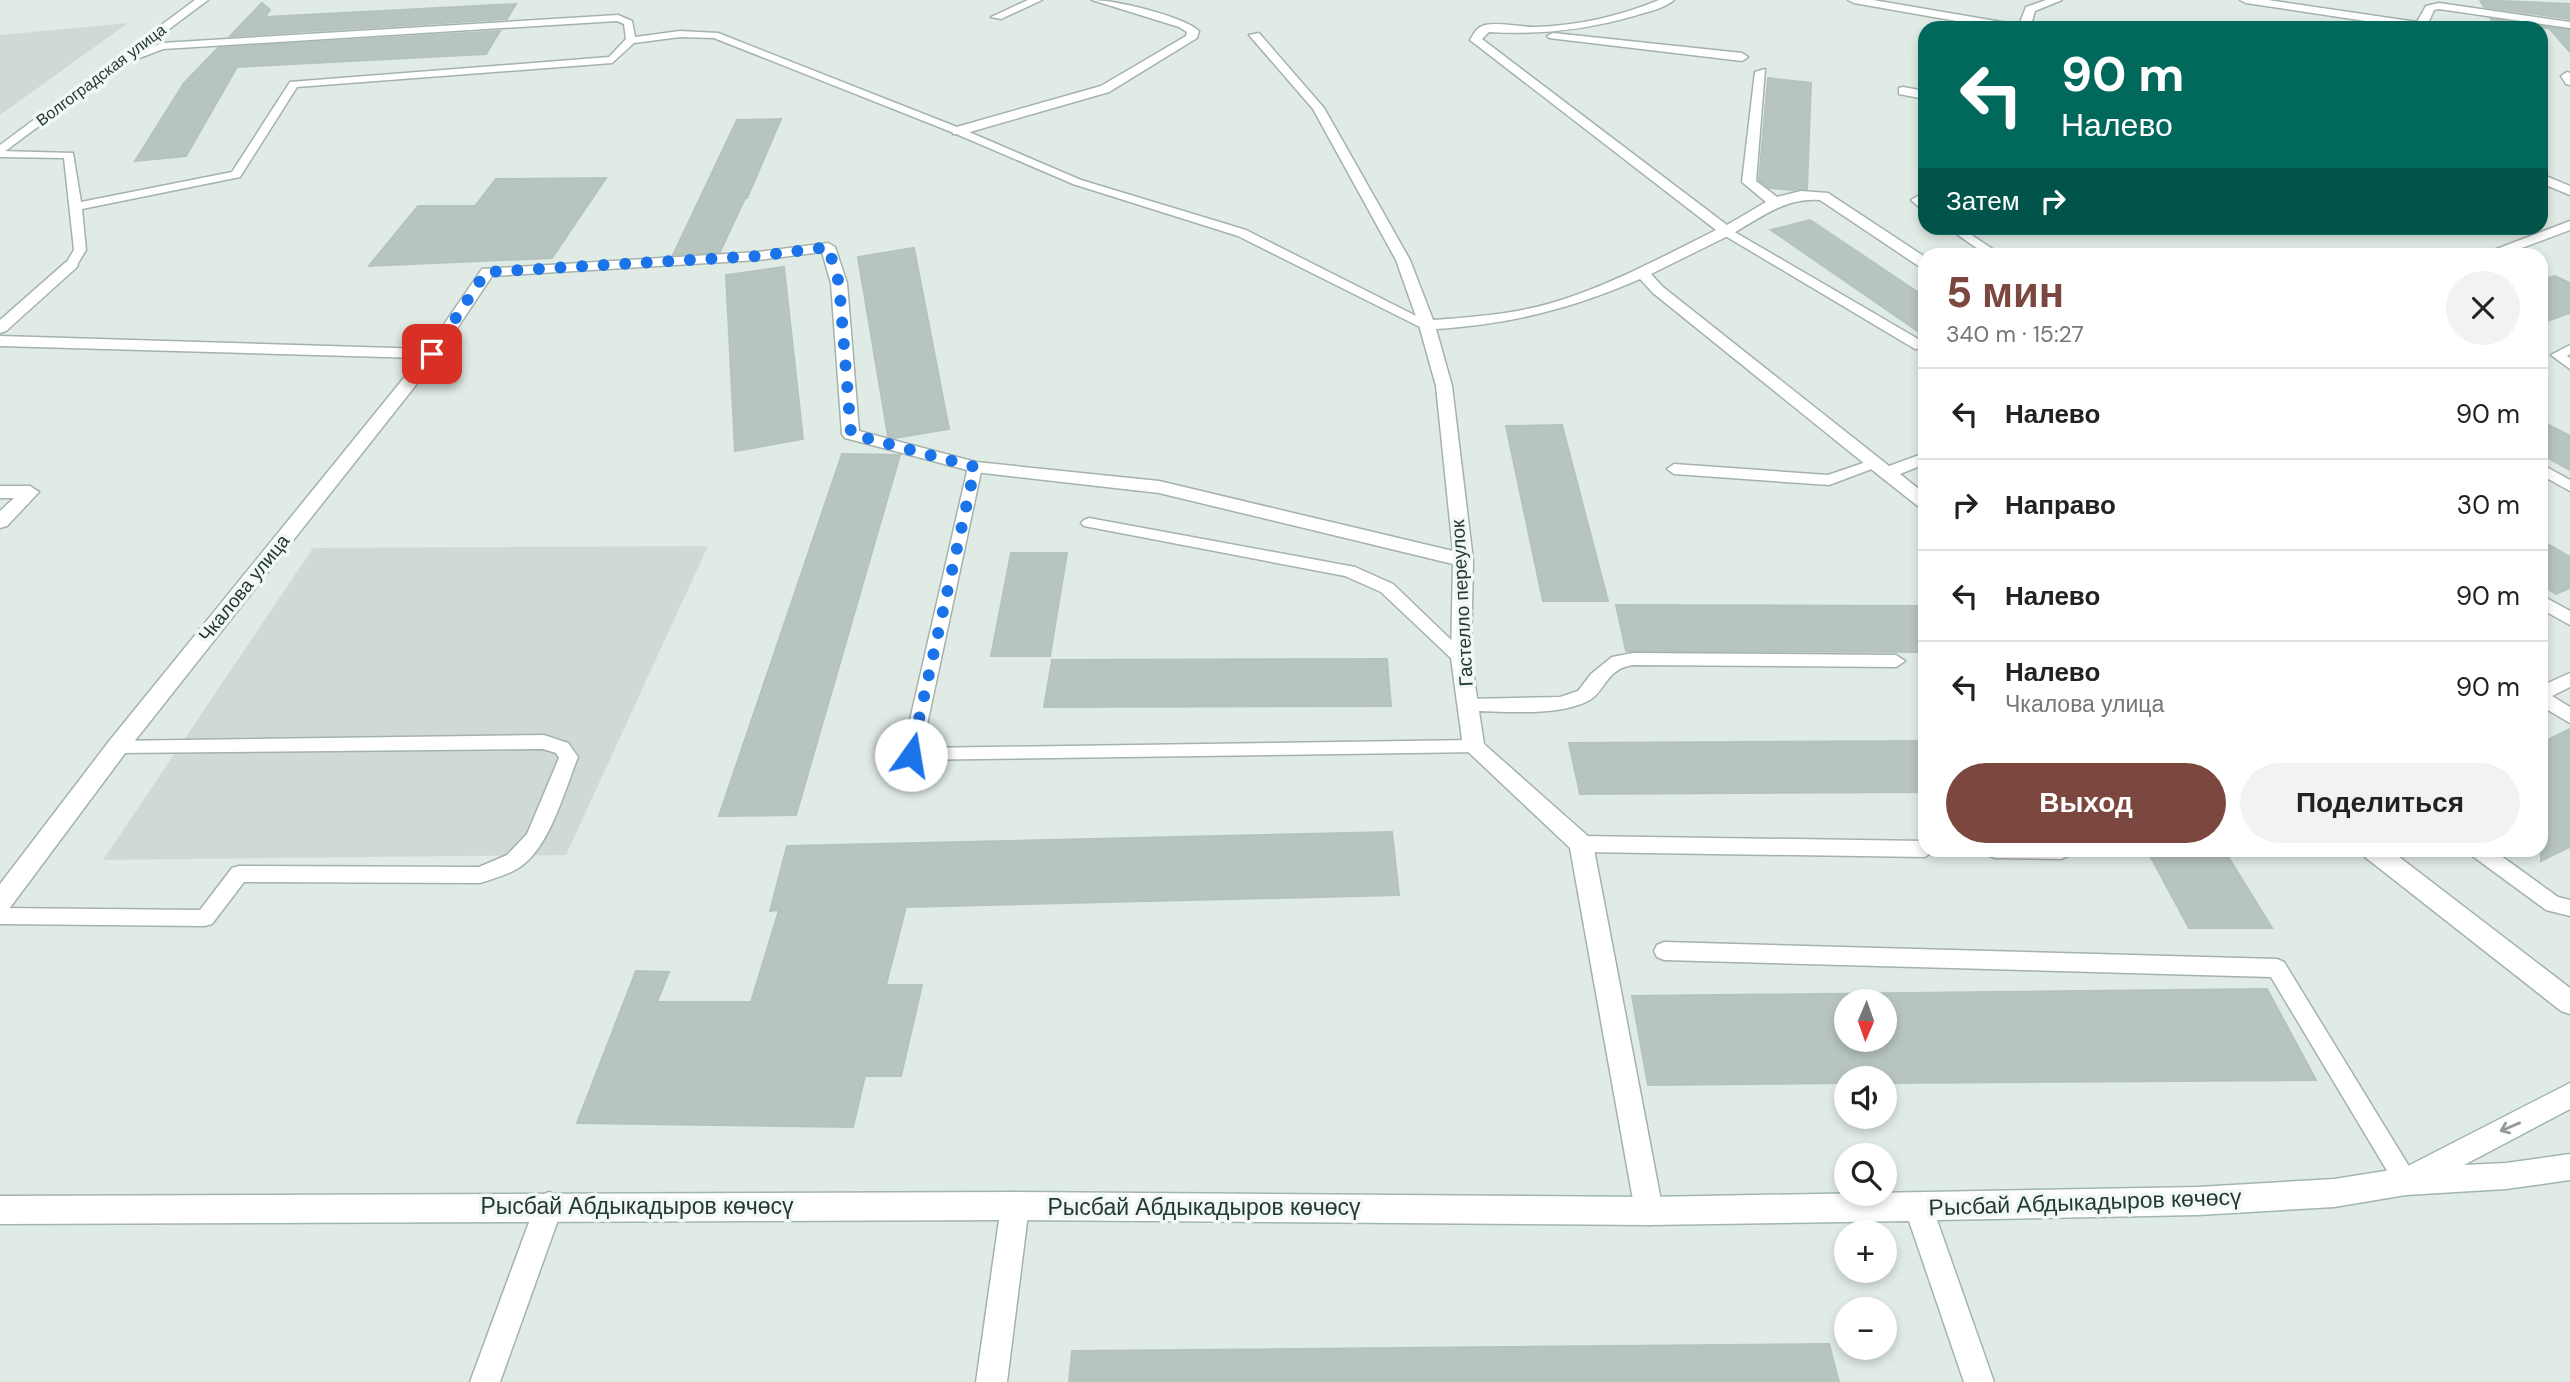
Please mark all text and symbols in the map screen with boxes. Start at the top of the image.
street label: Волгоградская улица [32,19,170,131]
text: 90 m [2061,42,2184,106]
icon: left [1946,49,2037,140]
text: Налево [2061,104,2173,146]
icon: right [2034,182,2072,220]
text: Затем [1946,184,2020,218]
text: 5 мин [1946,265,2064,320]
button: close [2446,271,2520,345]
text: 340 m · 15:27 [1946,319,2084,349]
pin [402,324,462,384]
icon: arrive [413,335,451,373]
icon: left [1946,395,1984,433]
text: Налево [2005,397,2100,431]
text: 90 m [2456,397,2520,431]
icon: right [1946,486,1984,524]
text: Направо [2005,488,2116,522]
text: 30 m [2457,488,2520,522]
street label: Гастелло переулок [1445,518,1479,687]
street label: Чкалова улица [193,529,295,647]
icon: left [1946,577,1984,615]
text: Налево [2005,579,2100,613]
text: 90 m [2456,579,2520,613]
text: Налево [2005,655,2100,689]
icon: left [1946,668,1984,706]
text: 90 m [2456,670,2520,704]
text: Чкалова улица [2005,689,2164,719]
position arrow [874,718,948,792]
button: Выход [1946,763,2226,843]
button: Поделиться [2240,763,2520,843]
north arrow [1834,989,1897,1052]
map controls [1834,989,1897,1360]
button: sound [1834,1066,1897,1129]
one-way arrow [2500,1122,2522,1135]
button: search [1834,1143,1897,1206]
street label: Рысбай Абдыкадыров көчөсү [1928,1182,2242,1222]
street label: Рысбай Абдыкадыров көчөсү [480,1191,794,1221]
street label: Рысбай Абдыкадыров көчөсү [1047,1192,1361,1222]
button: + [1834,1220,1897,1283]
button: − [1834,1297,1897,1360]

